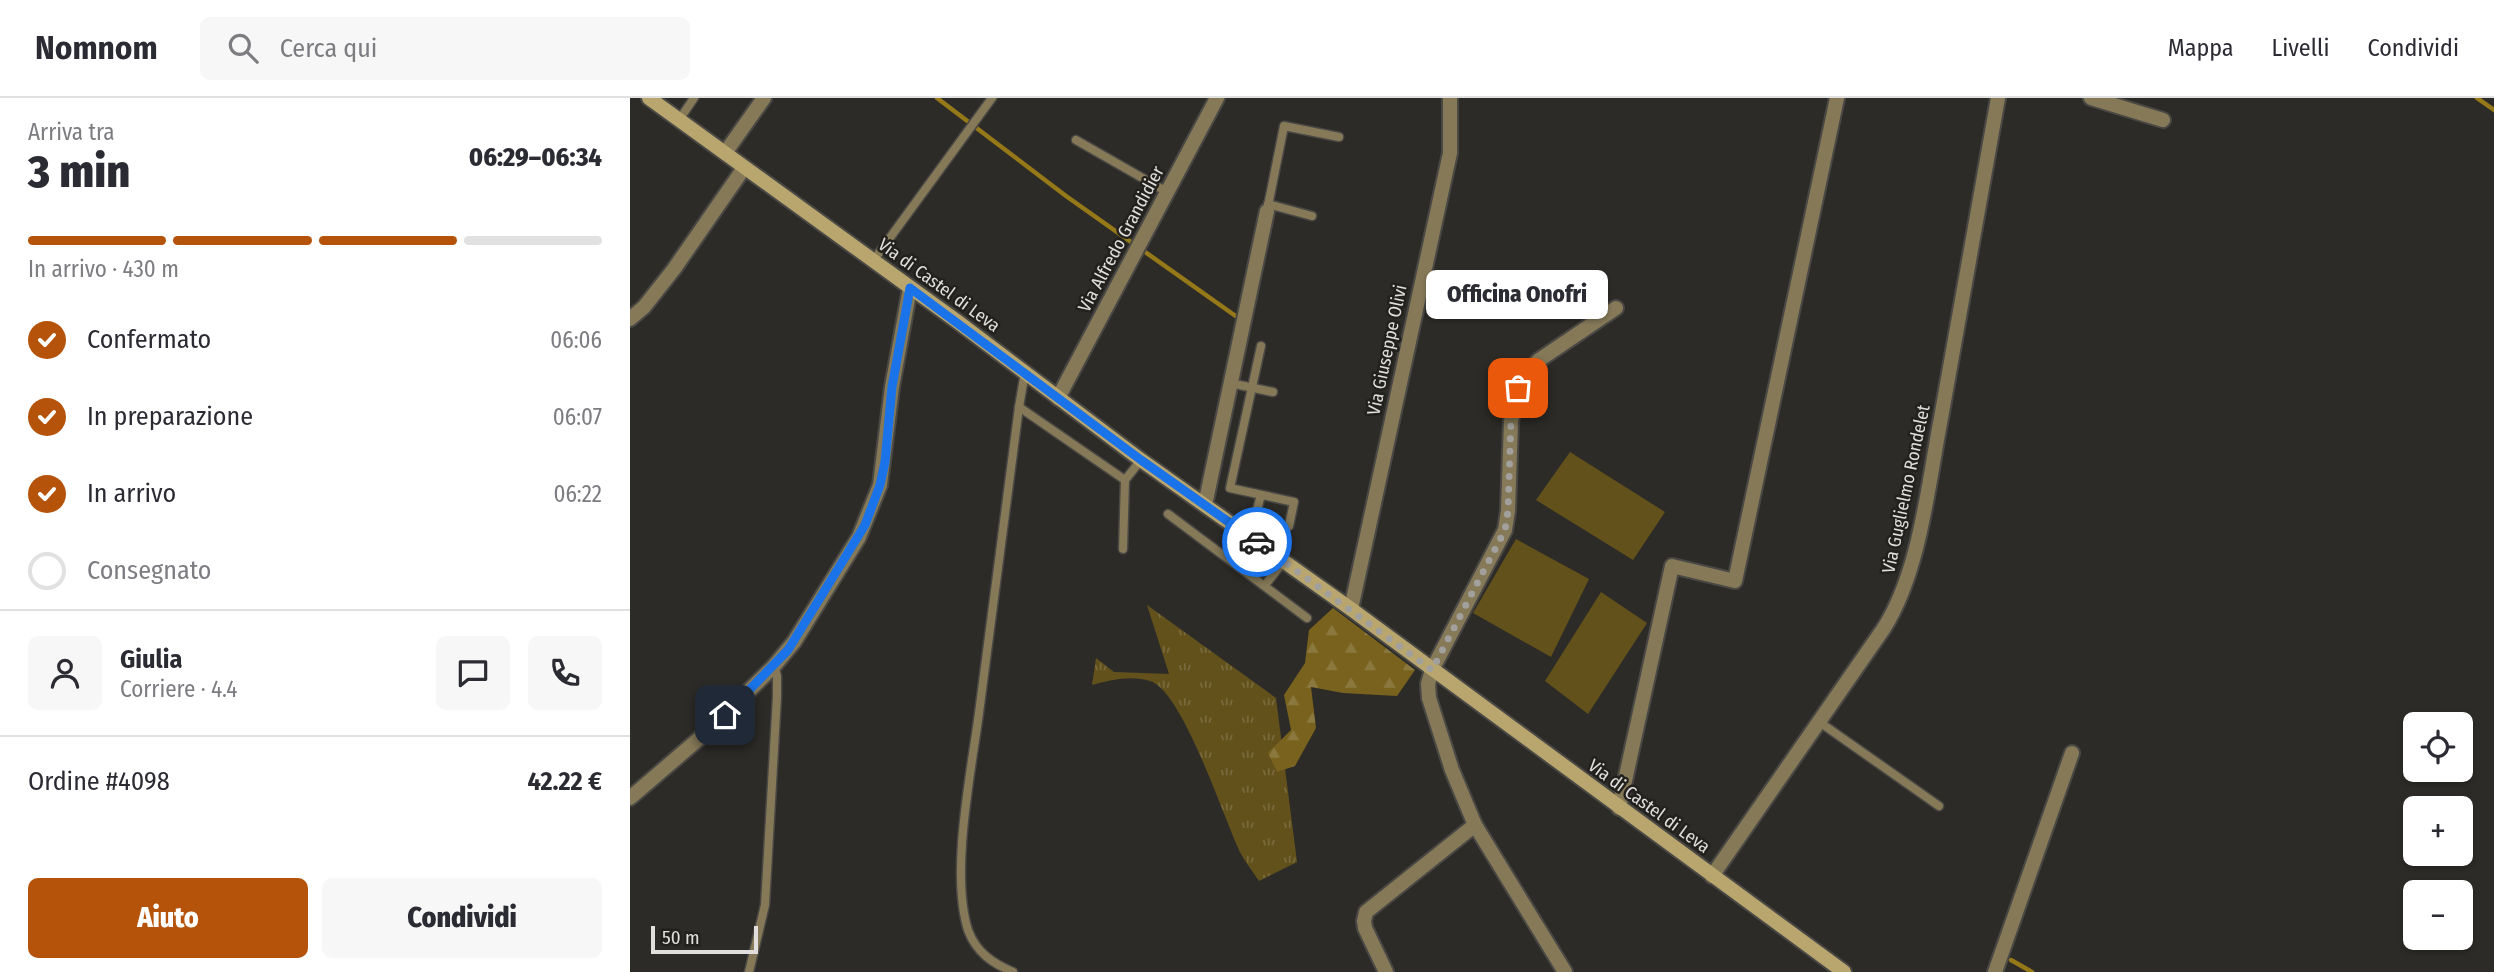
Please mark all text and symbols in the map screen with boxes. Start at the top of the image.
search box [200,17,690,80]
text: Nomnom [35,28,158,68]
icon: search [224,29,262,67]
text: Cerca qui [280,33,377,64]
text: Mappa [2168,34,2234,62]
text: Livelli [2272,34,2329,62]
text: Condividi [2367,34,2459,62]
text: Arriva tra [28,118,115,146]
text: 06:29–06:34 [469,142,602,173]
text: 3 min [28,144,130,199]
street label: Via Alfredo Grandidier [1073,162,1169,316]
street label: Via di Castel di Leva [874,233,1004,337]
text: In arrivo · 430 m [28,255,179,283]
callout: Officina Onofri [1427,269,1609,318]
text: Officina Onofri [1447,280,1587,308]
street label: Via Giuseppe Olivi [1362,283,1412,417]
icon: check [28,321,66,359]
text: Confermato [87,324,211,355]
text: 06:06 [550,326,602,354]
pin [1488,358,1548,418]
icon: bag [1499,369,1537,407]
icon: check [28,398,66,436]
text: In preparazione [87,401,253,432]
text: 06:07 [553,403,602,431]
street label: Via Guglielmo Rondelet [1877,403,1935,575]
icon: check [28,475,66,513]
text: In arrivo [87,478,176,509]
text: 06:22 [553,480,602,508]
courier [1222,507,1292,577]
icon: car [1238,523,1276,561]
text: Consegnato [87,555,211,586]
button: person [28,636,102,710]
button: chat [436,636,510,710]
button: phone [528,636,602,710]
text: Giulia [120,644,182,675]
text: Corriere · 4.4 [120,675,237,703]
pin [695,685,755,745]
icon: home [706,696,744,734]
map controls [2403,712,2473,950]
button: locate [2403,712,2473,782]
street label: Via di Castel di Leva [1584,754,1714,858]
text: Ordine #4098 [28,766,170,797]
text: 42.22 € [528,766,602,797]
button: + [2403,796,2473,866]
button: Aiuto [28,878,308,958]
button: Condividi [322,878,602,958]
button: − [2403,880,2473,950]
scale bar [651,923,758,955]
text: 50 m [662,926,700,949]

